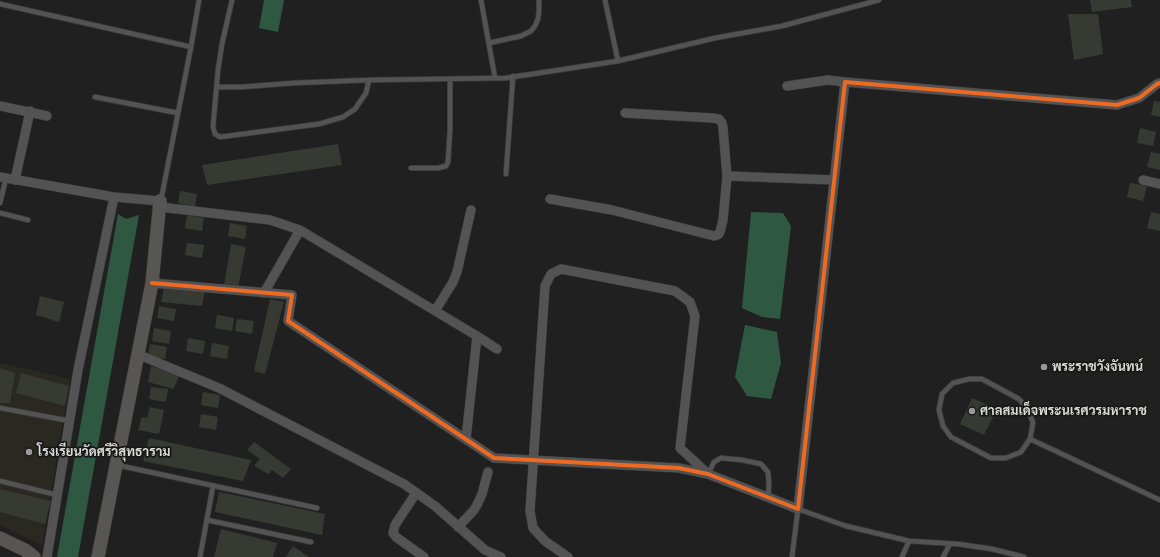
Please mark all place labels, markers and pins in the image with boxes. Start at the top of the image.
place label: พระราชวังจันทน์ [1052,359,1143,375]
marker: พระราชวังจันทน์ [1039,362,1049,372]
place label: ศาลสมเด็จพระนเรศวรมหาราช [980,403,1147,419]
marker: ศาลสมเด็จพระนเรศวรมหาราช [967,406,977,416]
place label: โรงเรียนวัดศรีวิสุทธาราม [37,444,170,460]
marker: โรงเรียนวัดศรีวิสุทธาราม [24,447,34,457]

